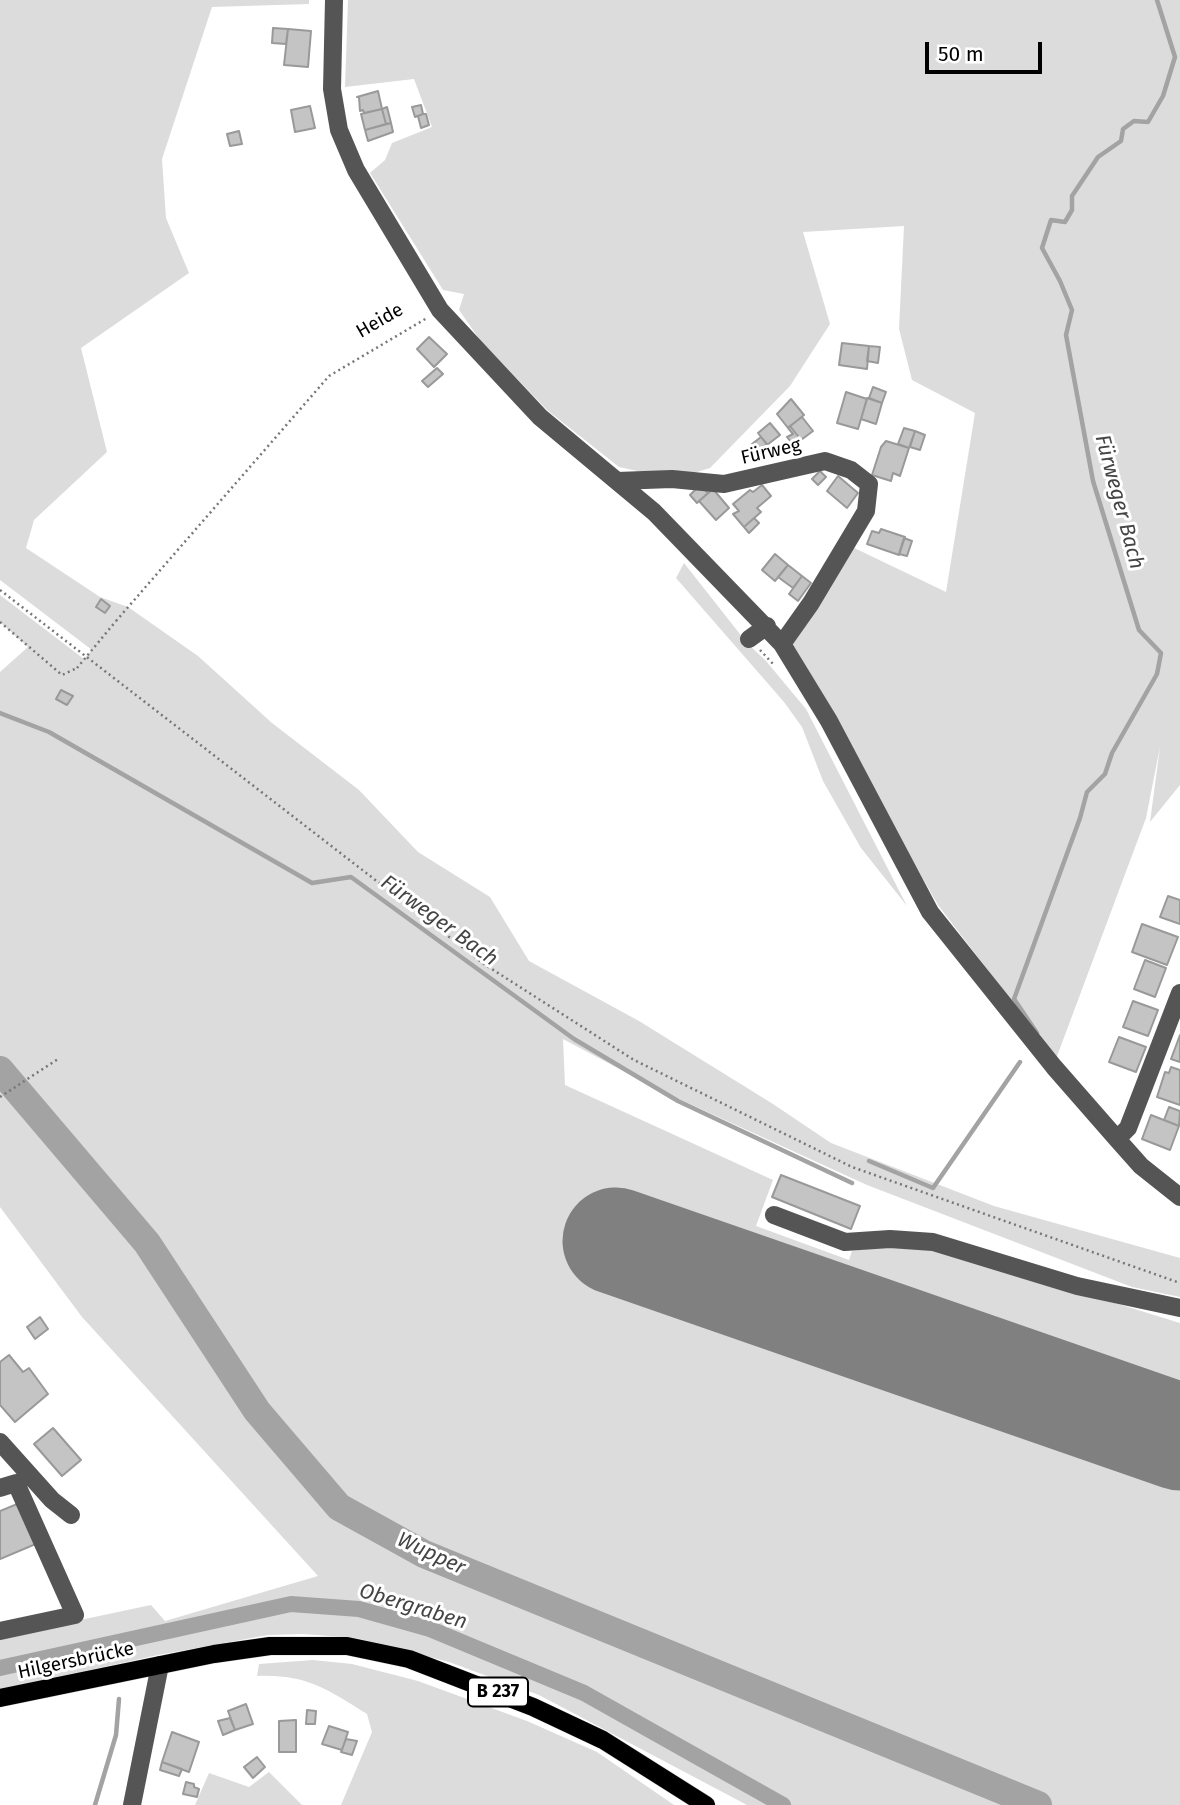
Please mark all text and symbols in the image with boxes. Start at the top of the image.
scale bar [928,28,1045,72]
text: 50 m [938,41,984,67]
street label: Heide [352,299,408,343]
water label: Fürweger Bach [1089,432,1149,572]
street label: Fürweg [739,434,803,470]
water label: Fürweger Bach [376,870,502,972]
water label: Wupper [393,1527,469,1581]
water label: Obergraben [356,1579,470,1635]
street label: Hilgersbrücke [16,1638,136,1684]
road number: B 237 [468,1678,528,1707]

